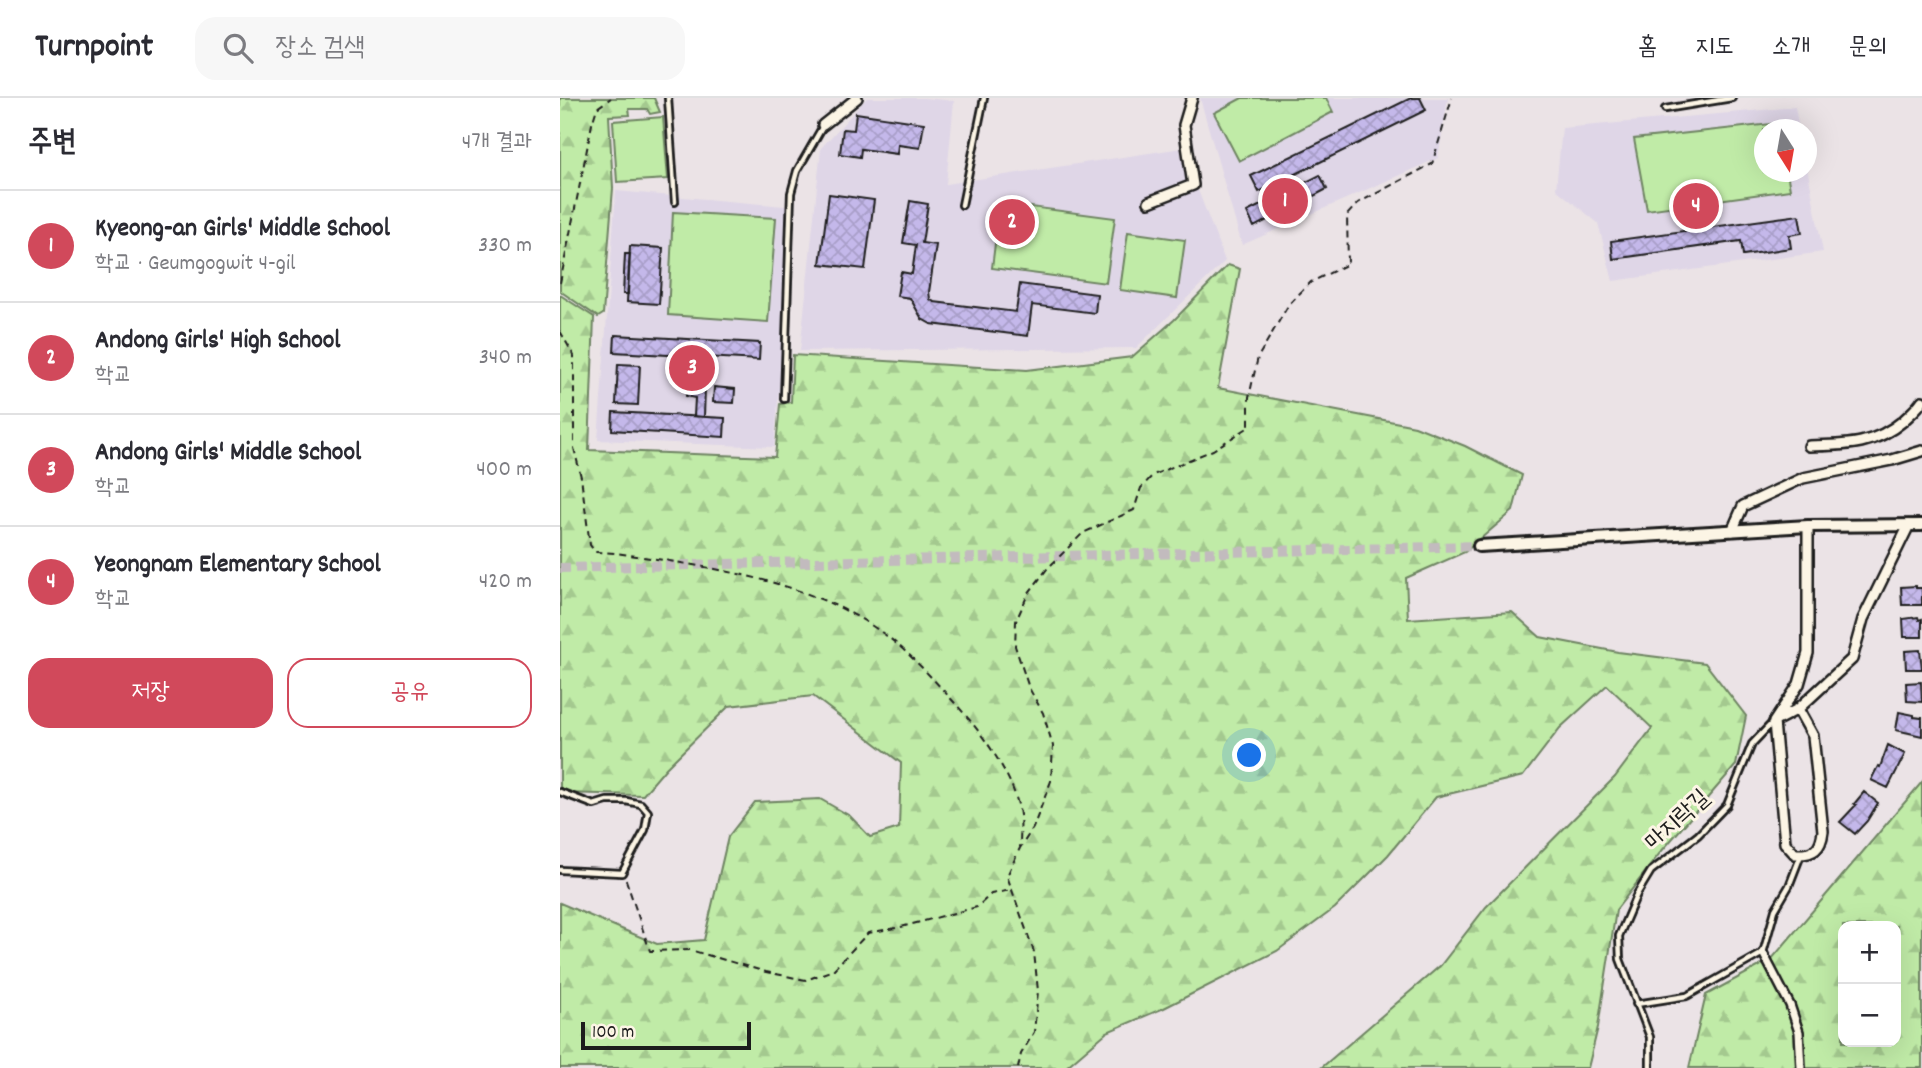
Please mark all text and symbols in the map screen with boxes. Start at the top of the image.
search box [195,17,685,80]
text: Turnpoint [35,25,153,72]
icon: search [219,29,257,67]
text: 장소 검색 [275,30,365,67]
text: 홈 [1638,31,1657,65]
text: 지도 [1695,31,1734,65]
text: 소개 [1772,31,1810,65]
text: 문의 [1848,31,1887,65]
north arrow [1754,119,1817,182]
text: 주변 [28,123,76,166]
text: 4개 결과 [462,127,532,160]
pin: 1 [1262,175,1308,227]
pin: 4 [1673,180,1719,232]
pin: 2 [989,196,1035,248]
text: Kyeong-an Girls' Middle School [95,211,390,248]
text: 1 [48,230,54,263]
text: 330 m [478,230,532,263]
text: 학교 · Geumgogwit 4-gil [95,248,296,281]
text: Andong Girls' High School [95,323,341,360]
text: 2 [46,342,56,375]
text: 340 m [479,342,532,375]
pin: 3 [669,342,715,394]
text: 학교 [95,360,132,393]
text: Andong Girls' Middle School [95,435,361,472]
text: 3 [46,454,56,487]
text: 400 m [476,454,532,487]
text: 학교 [95,472,132,505]
text: Yeongnam Elementary School [95,547,381,584]
text: 4 [46,566,56,599]
text: 420 m [479,566,532,599]
text: 학교 [95,584,132,617]
button: 저장 [28,658,273,728]
button: 공유 [287,658,532,728]
your location [1232,738,1266,772]
street label: 마지락길 [1638,783,1718,859]
map controls [1838,921,1901,1047]
button: + [1838,921,1901,984]
button: − [1838,984,1901,1047]
scale bar [581,1019,751,1051]
text: 100 m [592,1020,634,1047]

